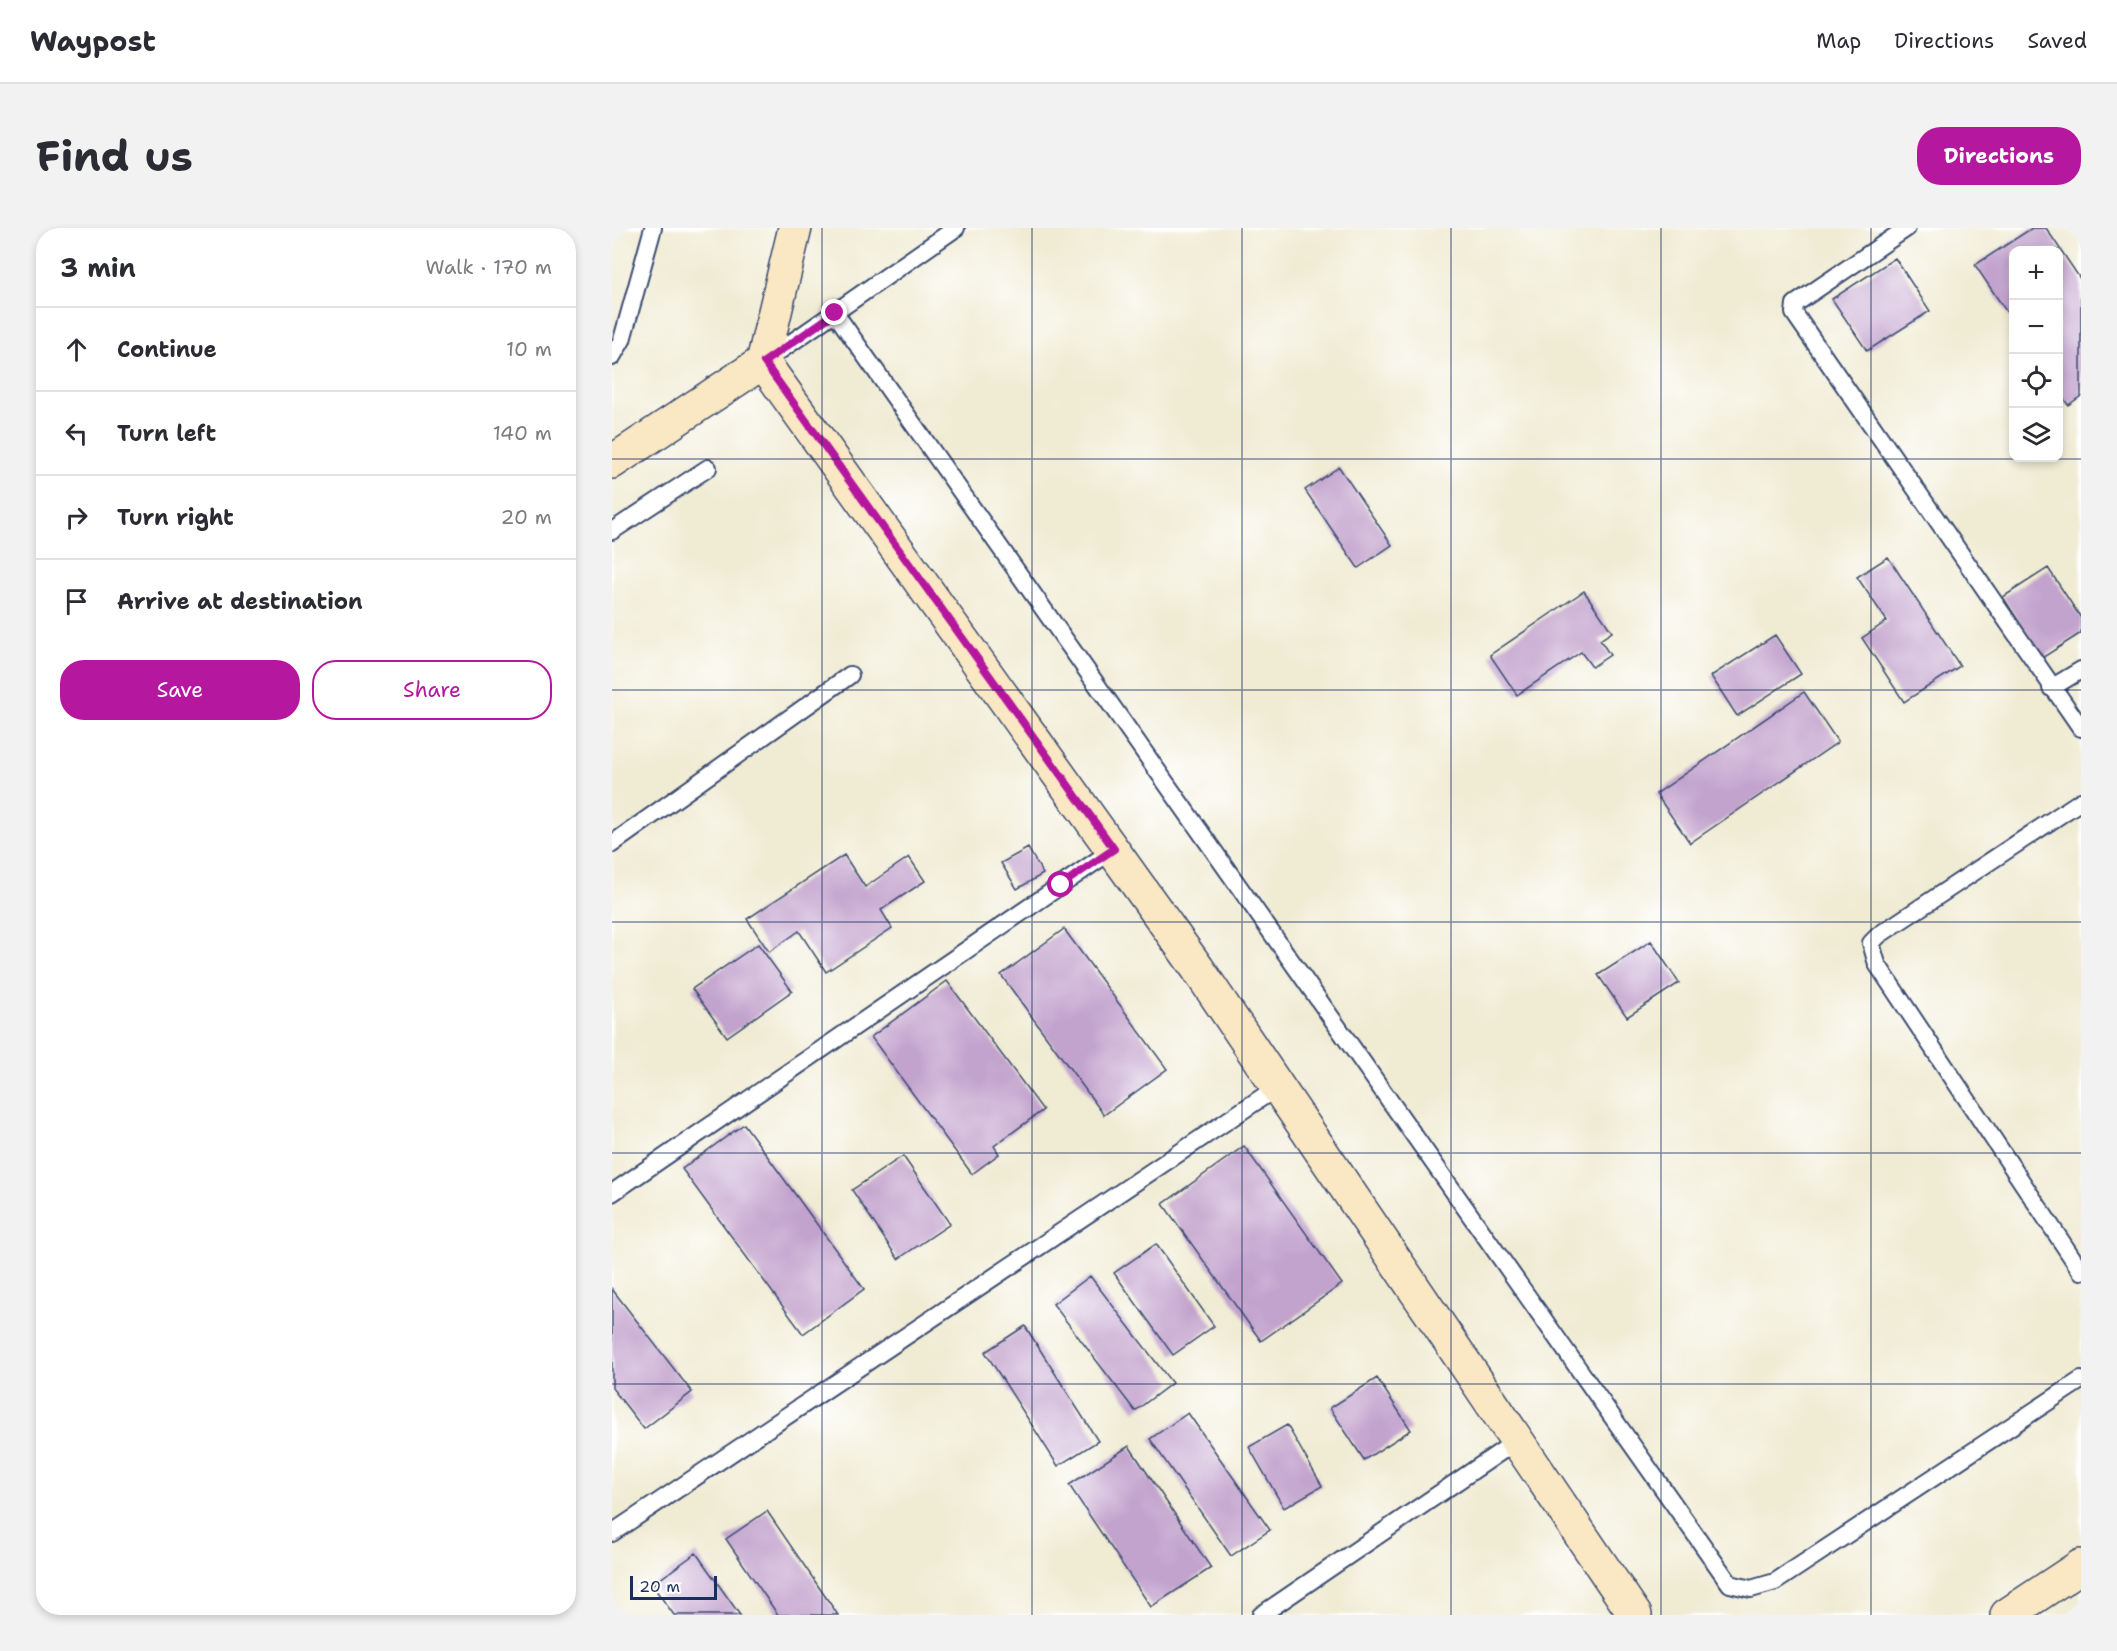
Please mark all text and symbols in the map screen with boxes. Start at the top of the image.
text: Waypost [30,22,156,60]
text: Map [1816,27,1861,55]
text: Directions [1894,27,1994,55]
text: Saved [2027,27,2087,55]
button: Directions [1917,127,2081,185]
text: Find us [36,128,193,184]
map controls [2009,246,2063,462]
button: + [2009,246,2063,300]
text: 3 min [60,250,136,285]
text: Walk · 170 m [426,254,552,280]
route end [821,299,847,325]
button: − [2009,300,2063,354]
icon: ahead [60,333,93,366]
text: Continue [117,335,217,364]
text: 10 m [506,336,552,362]
button: locate [2009,354,2063,408]
button: layers [2009,408,2063,462]
icon: left [60,417,93,450]
text: Turn left [117,419,216,448]
text: 140 m [493,420,552,446]
icon: right [60,501,93,534]
text: Turn right [117,503,234,532]
text: 20 m [501,504,552,530]
icon: arrive [60,585,93,618]
text: Arrive at destination [117,587,363,616]
button: Save [60,660,300,720]
button: Share [312,660,552,720]
route start [1047,871,1073,897]
scale bar [630,1573,717,1600]
text: 20 m [639,1576,680,1597]

